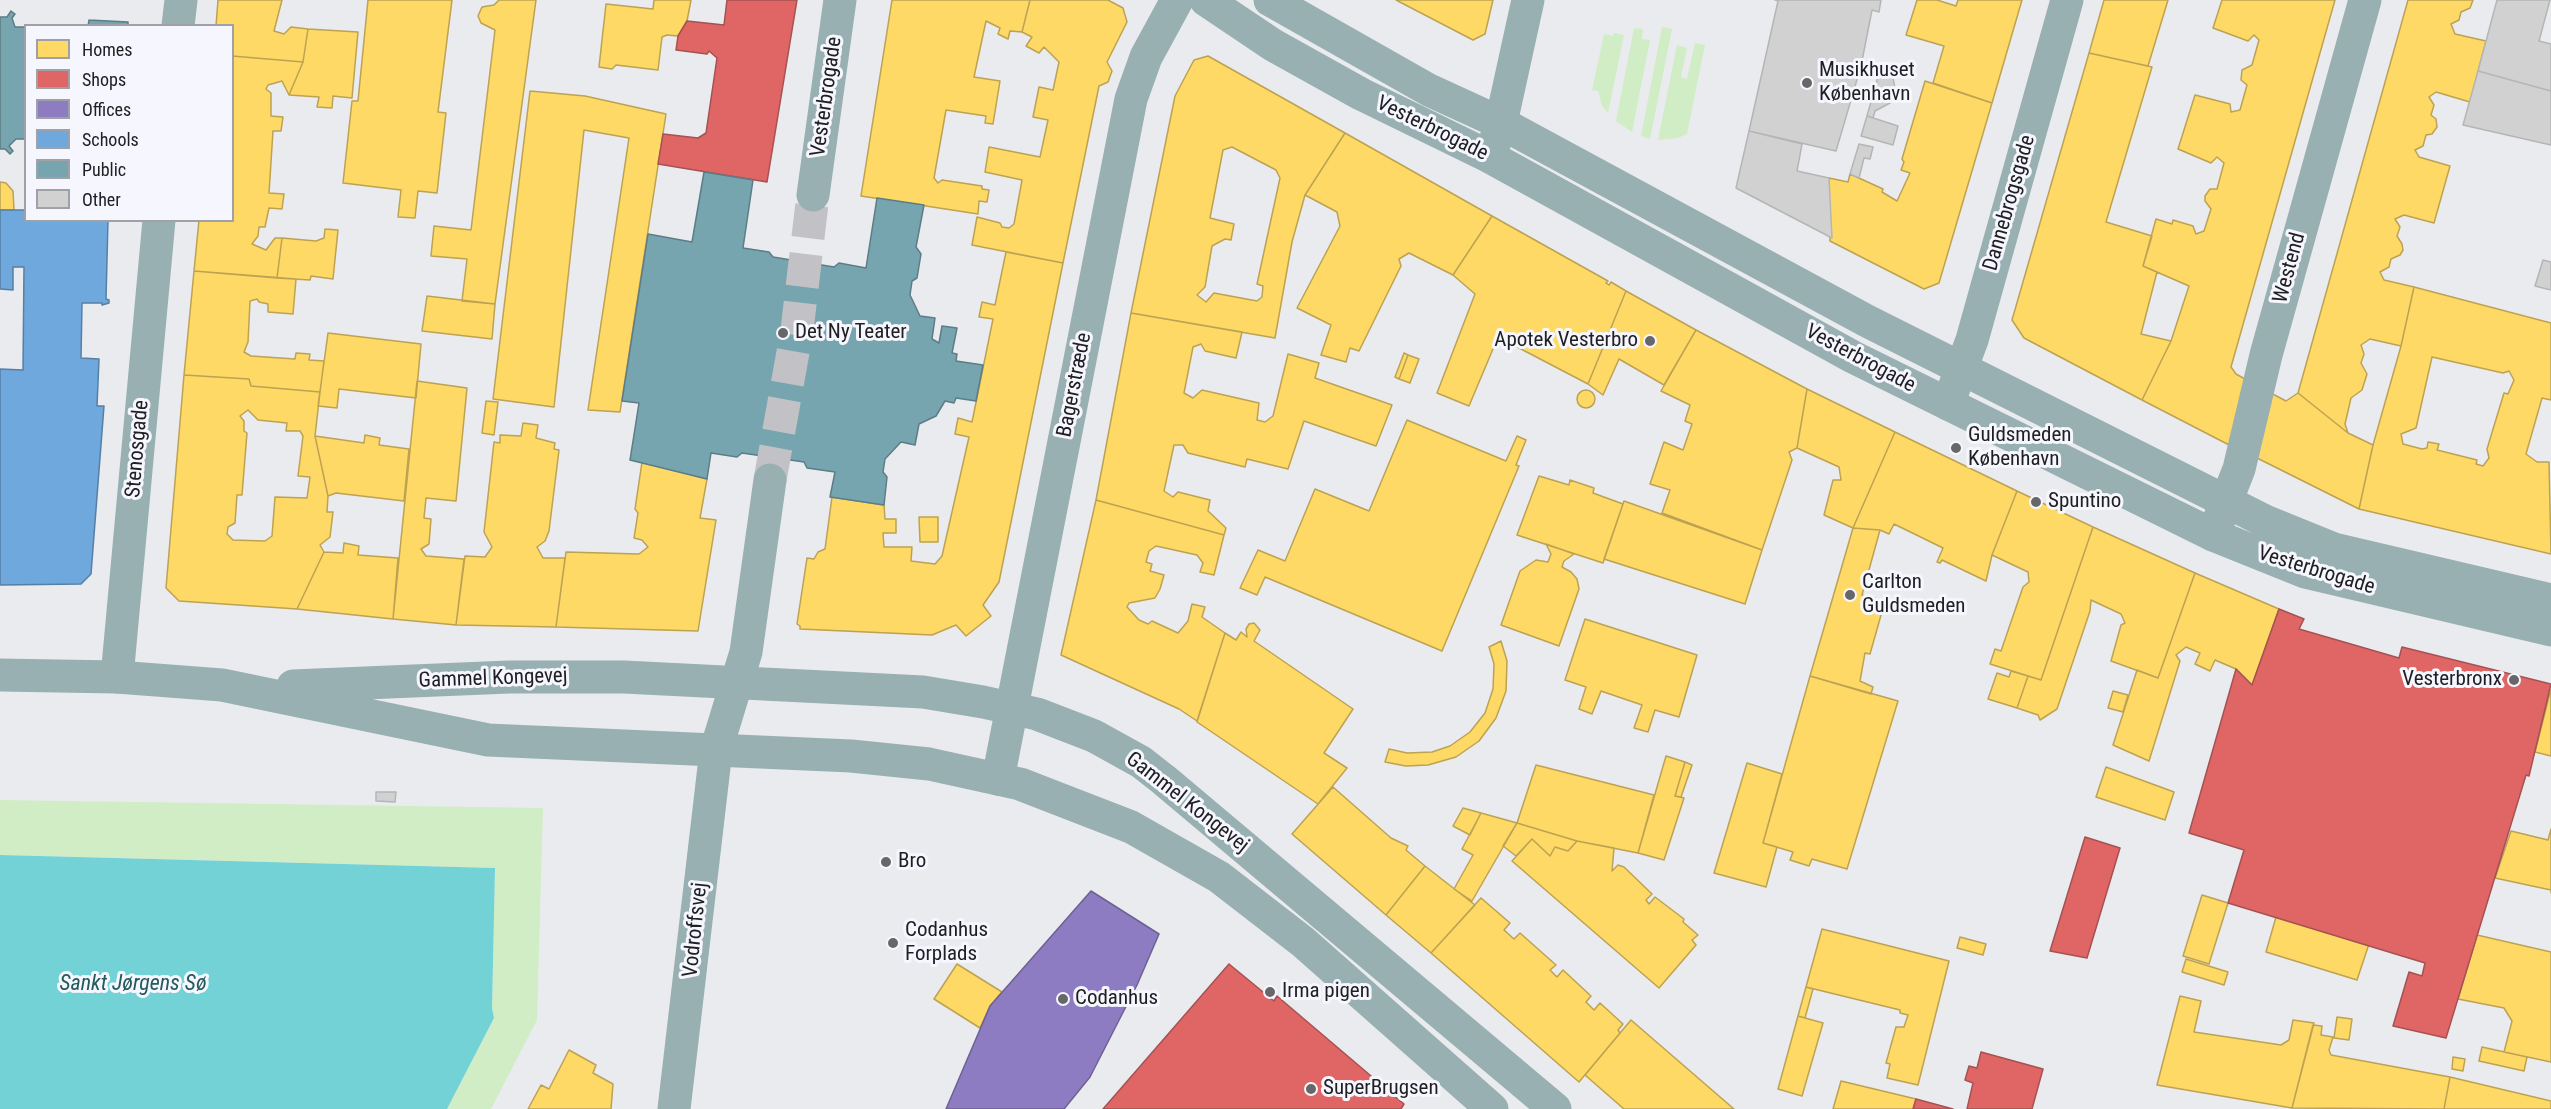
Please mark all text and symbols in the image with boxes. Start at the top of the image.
legend [24,24,234,222]
street label: Vesterbrogade [806,35,848,159]
text: Homes [82,39,132,60]
place label: Musikhuset København [1819,58,1915,108]
text: Shops [82,69,126,90]
marker: Musikhuset København [1800,76,1814,90]
street label: Vesterbrogade [1372,91,1492,167]
text: Offices [82,99,131,120]
text: Schools [82,129,139,150]
street label: Dannebrogsgade [1979,132,2041,274]
text: Public [82,159,126,180]
text: Other [82,189,121,210]
street label: Westend [2269,230,2311,306]
street label: Vesterbrogade [1801,319,1919,399]
place label: Det Ny Teater [795,320,907,346]
marker: Det Ny Teater [776,326,790,340]
place label: Apotek Vesterbro [1494,328,1638,354]
street label: Bagerstræde [1053,331,1097,439]
marker: Apotek Vesterbro [1643,334,1657,348]
street label: Stenosgade [121,399,155,499]
place label: Guldsmeden København [1968,423,2071,473]
marker: Guldsmeden København [1949,441,1963,455]
place label: Spuntino [2048,489,2121,515]
marker: Spuntino [2029,495,2043,509]
street label: Vesterbrogade [2254,541,2378,601]
place label: Carlton Guldsmeden [1862,570,1965,620]
marker: Carlton Guldsmeden [1843,588,1857,602]
street label: Gammel Kongevej [418,664,568,694]
place label: Vesterbronx [2402,667,2502,693]
marker: Vesterbronx [2507,673,2521,687]
street label: Gammel Kongevej [1121,747,1253,859]
place label: Bro [898,849,926,875]
marker: Bro [879,855,893,869]
street label: Vodroffsvej [678,881,714,979]
place label: Codanhus Forplads [905,918,988,968]
marker: Codanhus Forplads [886,936,900,950]
water label: Sankt Jørgens Sø [59,971,207,997]
place label: Irma pigen [1282,979,1370,1005]
marker: Irma pigen [1263,985,1277,999]
place label: Codanhus [1075,986,1158,1012]
marker: Codanhus [1056,992,1070,1006]
place label: SuperBrugsen [1323,1076,1439,1102]
marker: SuperBrugsen [1304,1082,1318,1096]

